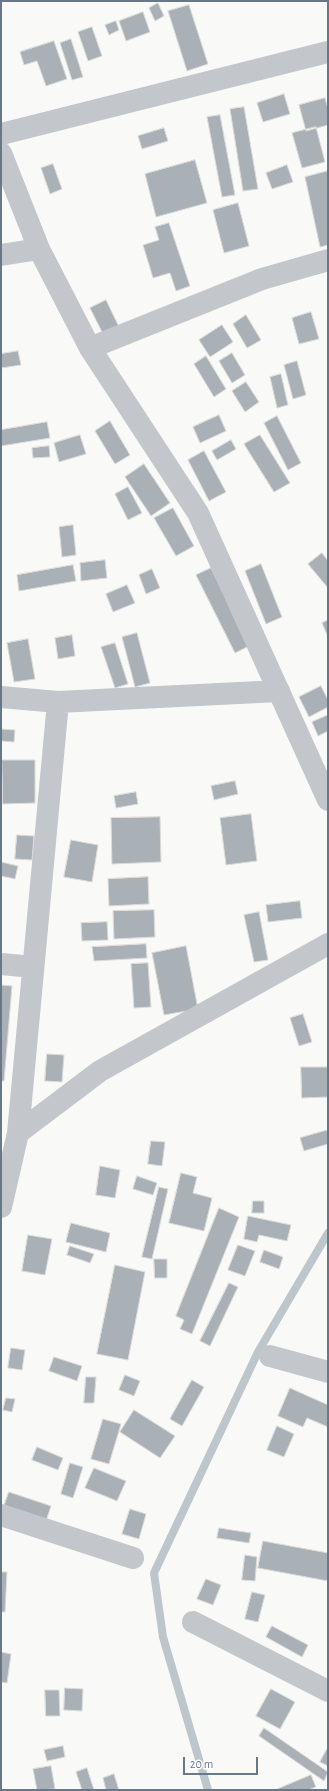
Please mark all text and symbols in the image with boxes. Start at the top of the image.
scale bar [185,1749,260,1775]
text: 20 m [190,1758,213,1770]

